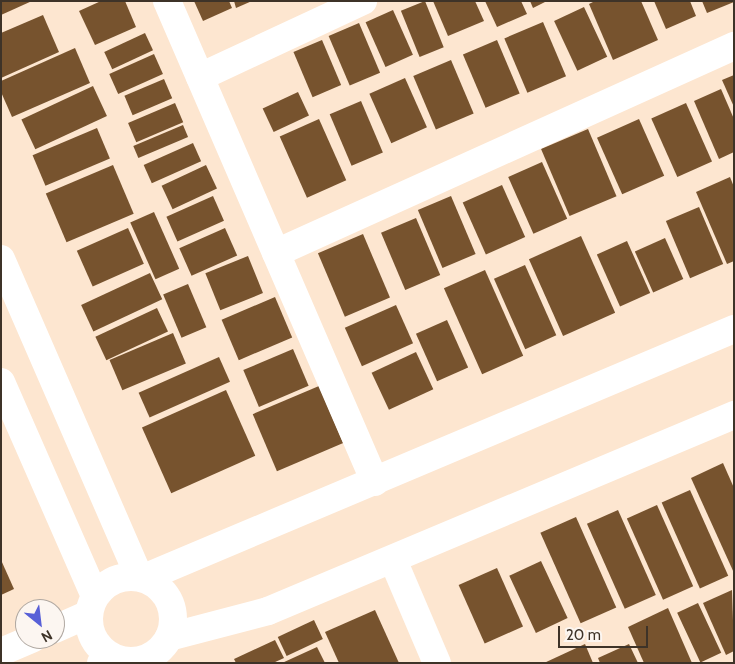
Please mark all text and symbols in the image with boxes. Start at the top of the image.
north arrow [15,599,65,649]
scale bar [560,616,650,648]
text: N [38,626,55,647]
text: 20 m [566,626,601,644]

